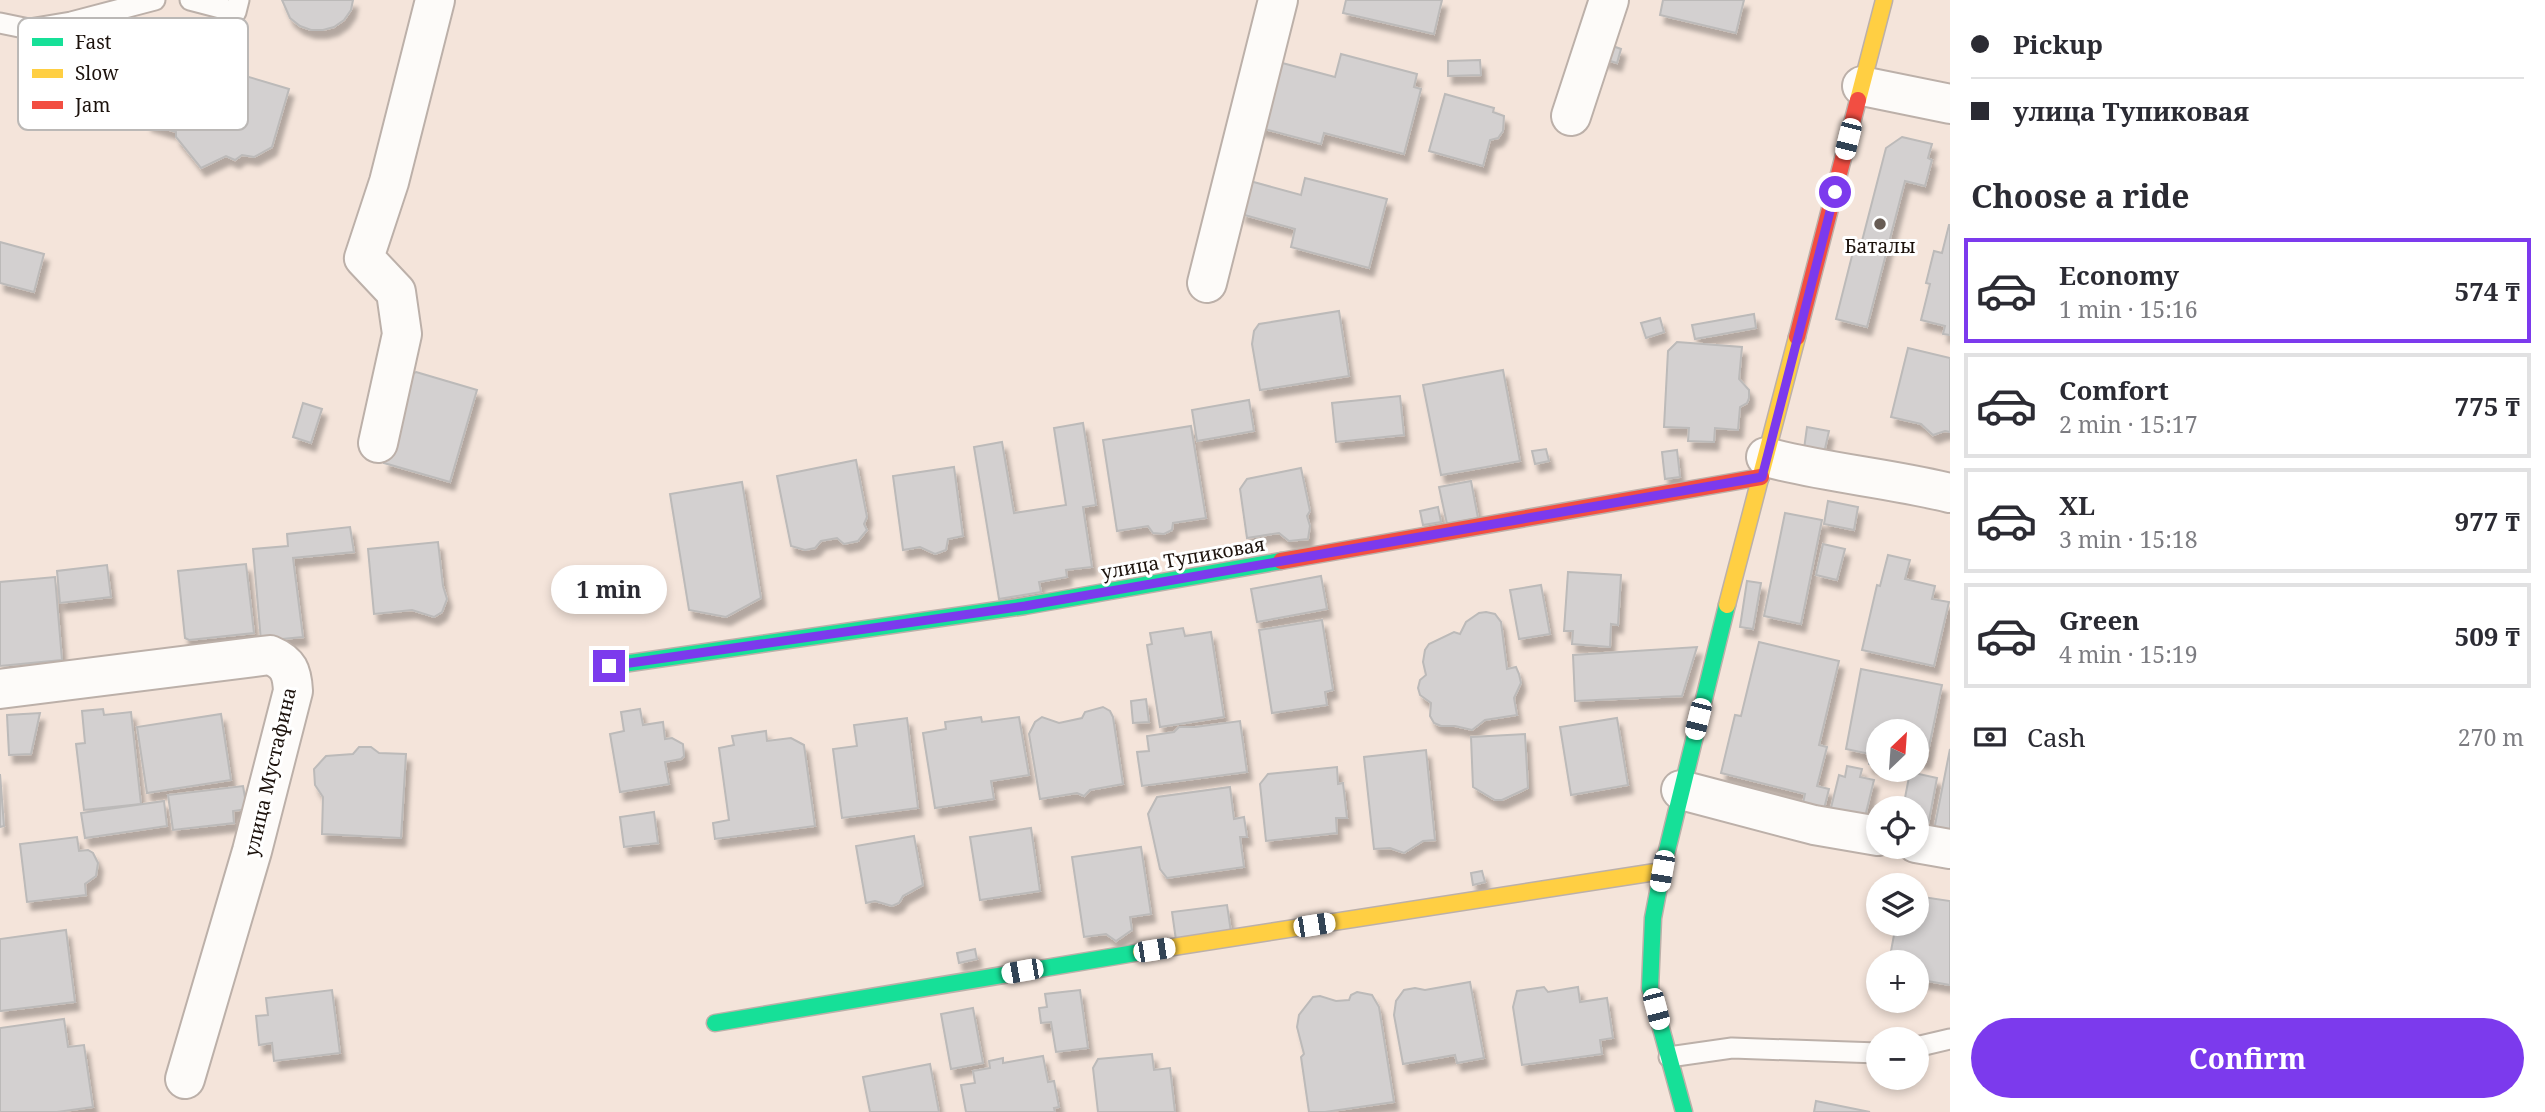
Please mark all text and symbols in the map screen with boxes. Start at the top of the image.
legend [18,18,248,130]
text: Pickup [2013,26,2103,62]
text: Fast [75,29,112,55]
text: Slow [75,60,119,86]
text: Jam [74,92,110,118]
text: улица Тупиковая [2013,93,2249,129]
car [1833,116,1864,162]
text: Choose a ride [1971,174,2190,217]
route start [1819,176,1851,208]
marker: Баталы [1872,216,1888,232]
place label: Баталы [1845,233,1915,259]
text: Economy [2059,257,2179,293]
icon: car [1975,259,2038,322]
text: 574 ₸ [2454,273,2520,309]
text: 1 min · 15:16 [2059,293,2197,325]
text: Comfort [2059,372,2169,408]
icon: car [1975,374,2038,437]
text: 775 ₸ [2454,388,2520,424]
text: 2 min · 15:17 [2059,408,2197,440]
text: XL [2059,487,2095,523]
icon: car [1975,489,2038,552]
text: 977 ₸ [2454,503,2520,539]
text: 3 min · 15:18 [2059,523,2197,555]
street label: улица Тупиковая [1099,531,1267,585]
callout: 1 min [551,564,667,614]
text: 1 min [576,573,642,605]
text: Green [2059,602,2140,638]
icon: car [1975,604,2038,667]
text: 509 ₸ [2454,618,2520,654]
text: 4 min · 15:19 [2059,638,2197,670]
route end [593,650,625,682]
street label: улица Мустафина [238,685,302,859]
car [1683,696,1714,742]
icon: cash [1971,718,2009,756]
north arrow [1866,719,1928,782]
map controls [1866,719,1929,1090]
text: Cash [2027,719,2086,755]
text: 270 m [2458,721,2524,753]
button: locate [1866,796,1929,859]
car [1649,848,1676,894]
button: layers [1866,873,1929,936]
car [1292,911,1337,939]
car [1132,936,1177,964]
button: + [1866,950,1929,1013]
car [1000,957,1045,985]
car [1641,986,1672,1032]
button: Confirm [1971,1018,2524,1098]
button: − [1866,1027,1929,1090]

